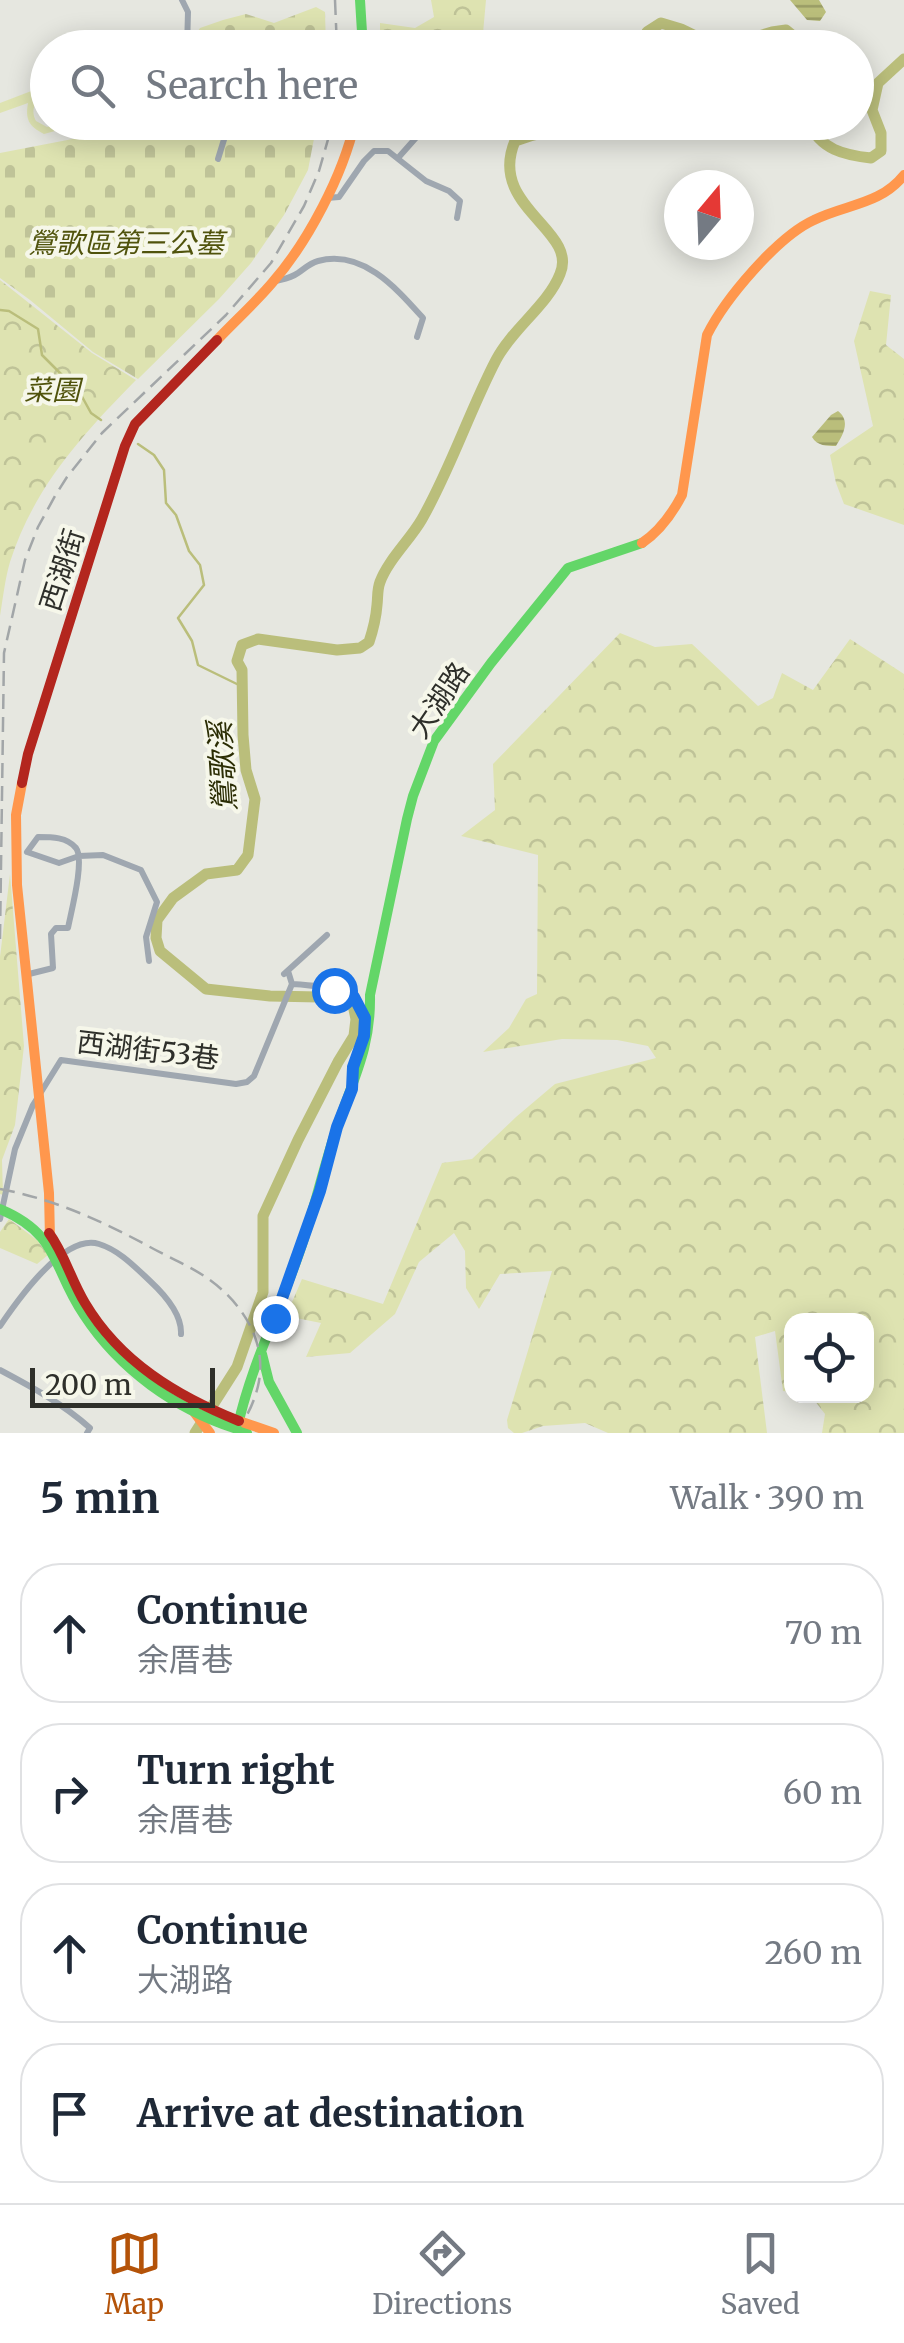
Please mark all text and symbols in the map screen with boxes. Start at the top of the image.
search box [30,30,874,140]
icon: search [65,58,120,113]
text: Search here [145,62,358,109]
north arrow [664,170,754,260]
park label: 鶯歌區第三公墓 [28,225,228,261]
park label: 菜園 [24,372,84,408]
street label: 西湖街 [32,524,92,616]
street label: 大湖路 [401,655,477,745]
water label: 鶯歌溪 [200,717,244,813]
route start [312,968,358,1014]
street label: 西湖街53巷 [75,1023,221,1077]
route end [253,1296,299,1342]
map controls [784,1313,874,1403]
button: locate [784,1313,874,1403]
scale bar [30,1363,215,1408]
text: 200 m [45,1367,132,1403]
text: 5 min [40,1472,159,1524]
text: Walk · 390 m [670,1478,864,1518]
text: Continue [137,1587,308,1634]
icon: ahead [42,1606,97,1661]
text: 70 m [785,1613,862,1653]
text: 余厝巷 [137,1640,233,1680]
text: Turn right [137,1747,335,1794]
icon: right [42,1766,97,1821]
text: 60 m [783,1773,862,1813]
text: 余厝巷 [137,1800,233,1840]
text: Continue [137,1907,308,1954]
icon: ahead [42,1926,97,1981]
text: 260 m [764,1933,862,1973]
text: 大湖路 [137,1960,233,2000]
icon: arrive [42,2086,97,2141]
text: Arrive at destination [137,2090,524,2137]
tab: Map [104,2226,164,2322]
tab: Directions [372,2226,512,2322]
tab: Saved [720,2226,800,2322]

